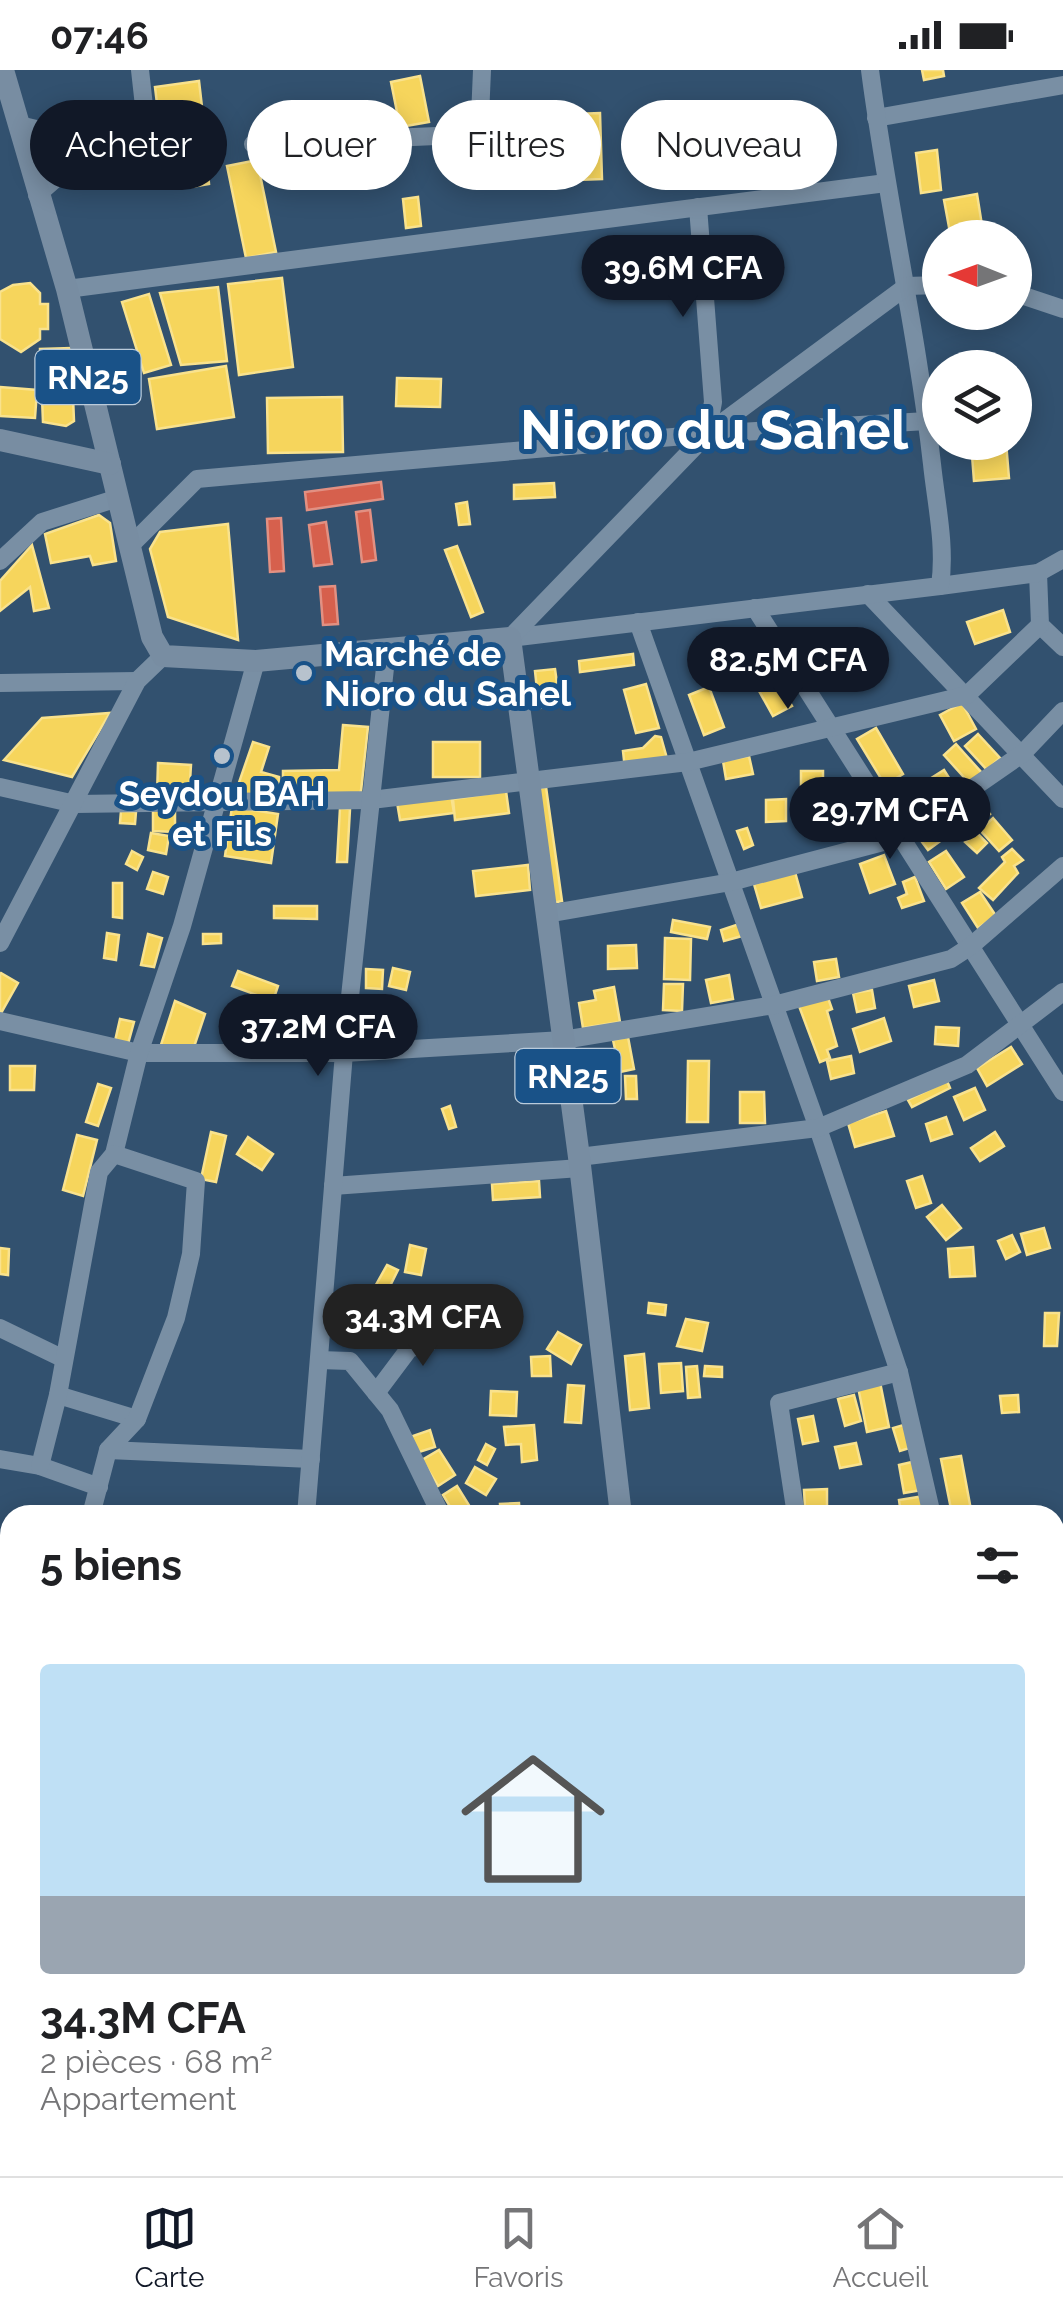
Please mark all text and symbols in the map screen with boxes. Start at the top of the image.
text: 07:46 [50,13,149,58]
chip: Acheter [30,100,227,190]
chip: Louer [247,100,412,190]
chip: Filtres [432,100,601,190]
chip: Nouveau [621,100,837,190]
north arrow [922,220,1032,330]
map controls [922,220,1032,460]
pin: 39.6M CFA [569,235,797,320]
text: 39.6M CFA [604,249,762,286]
road number: RN25 [36,350,140,404]
button: layers [922,350,1032,460]
district label: Nioro du Sahel [520,397,909,462]
pin: 82.5M CFA [674,627,902,712]
place label: Marché de Nioro du Sahel [324,633,572,714]
text: 82.5M CFA [709,641,867,678]
marker: Marché de Nioro du Sahel [293,662,315,684]
marker: Seydou BAH et Fils [211,745,233,767]
place label: Seydou BAH et Fils [118,773,326,854]
pin: 29.7M CFA [776,777,1004,862]
text: 29.7M CFA [812,791,968,828]
pin: 37.2M CFA [204,994,432,1079]
text: 37.2M CFA [241,1008,395,1045]
road number: RN25 [516,1049,620,1103]
pin: 34.3M CFA [309,1284,537,1369]
text: 34.3M CFA [345,1298,501,1335]
icon: filters [970,1538,1025,1593]
text: 5 biens [40,1541,182,1590]
icon: home [443,1729,623,1909]
text: 34.3M CFA [40,1994,246,2043]
text: 2 pièces · 68 m² [40,2043,273,2080]
text: Appartement [40,2080,236,2117]
tab: Carte [135,2201,204,2294]
tab: Favoris [473,2201,563,2294]
tab: Accueil [833,2201,928,2294]

